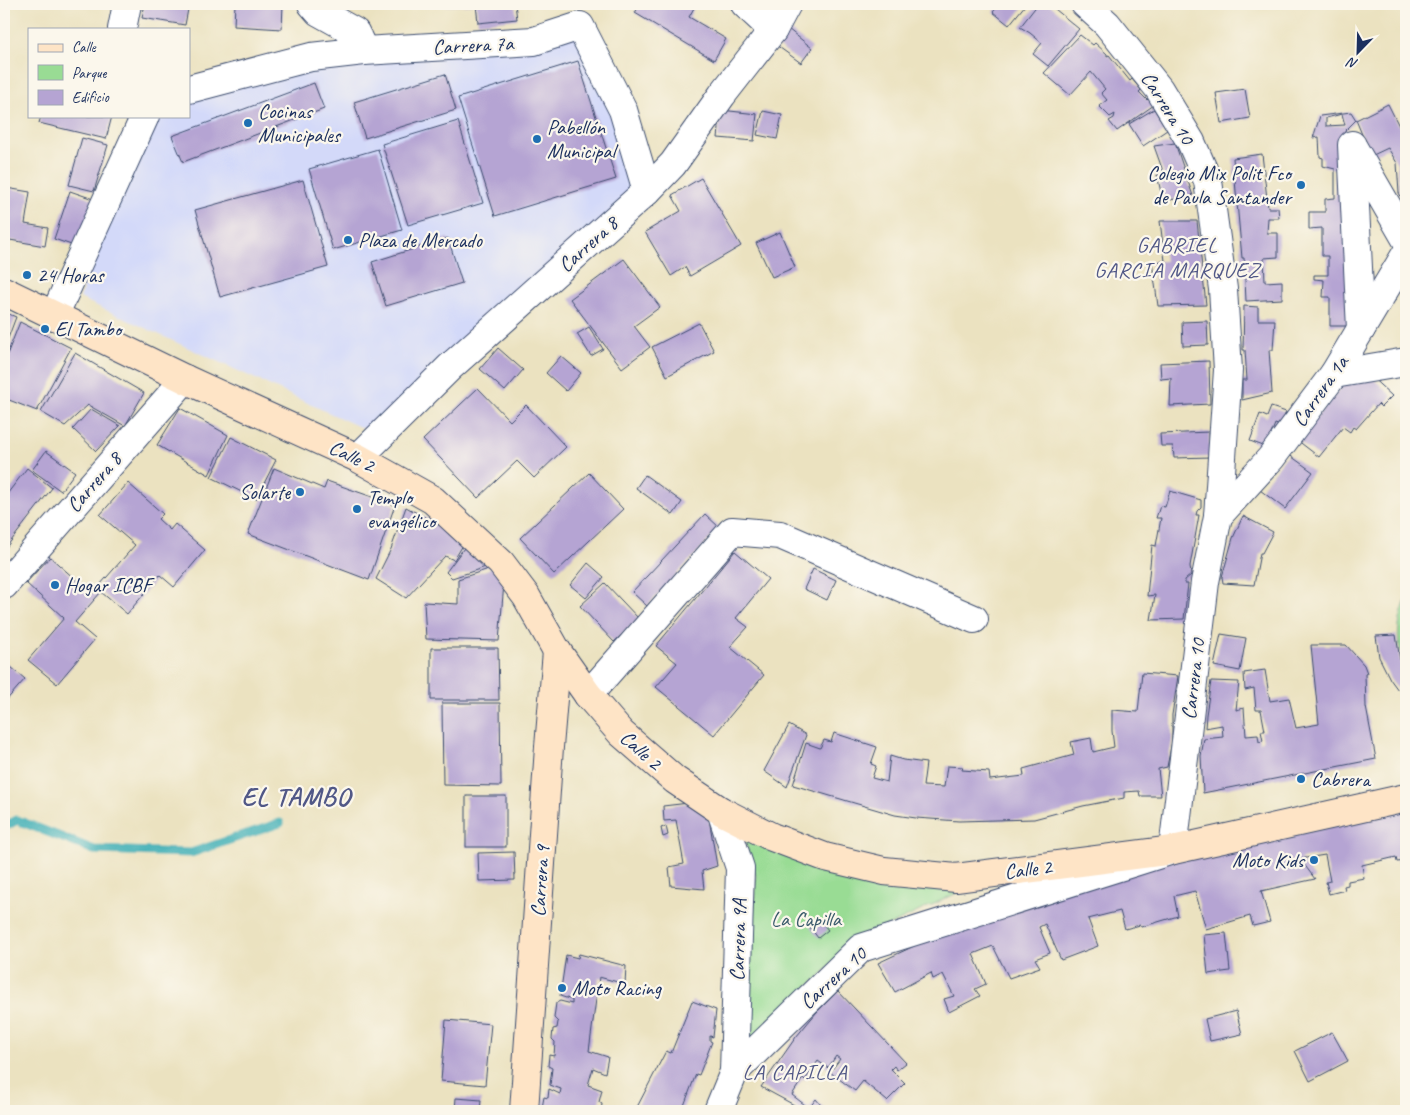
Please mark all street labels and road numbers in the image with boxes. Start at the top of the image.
street label: Carrera 7a [432,30,516,60]
street label: Carrera 10 [1135,67,1201,151]
street label: Carrera 8 [553,209,625,278]
street label: Carrera 1a [1286,349,1355,432]
street label: Calle 2 [325,434,380,479]
street label: Carrera 8 [61,444,129,518]
street label: Carrera 10 [1175,636,1211,721]
street label: Calle 2 [615,724,669,777]
street label: Carrera 9 [525,843,556,918]
street label: Calle 2 [1003,853,1055,885]
street label: Carrera 9A [724,897,752,982]
street label: Carrera 10 [794,940,873,1015]

